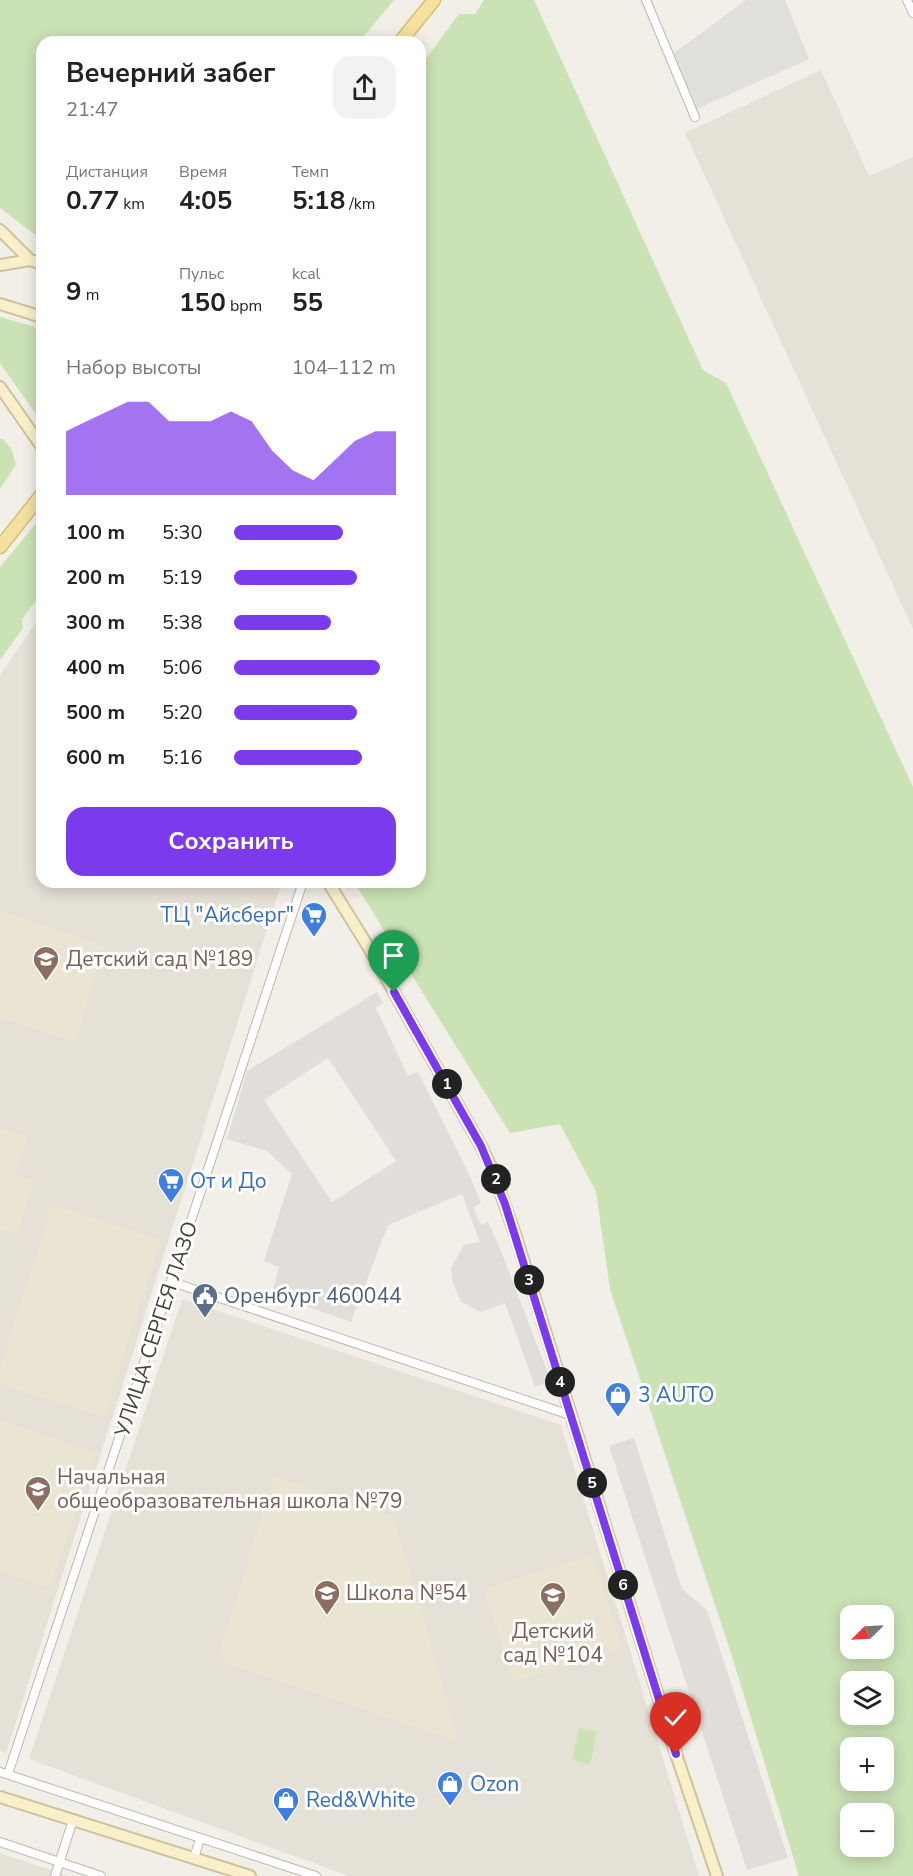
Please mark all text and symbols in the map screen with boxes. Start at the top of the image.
text: Вечерний забег [66,55,275,92]
button: share [333,56,396,119]
text: 21:47 [66,96,119,123]
text: Дистанция [66,161,148,183]
text: Время [179,161,227,183]
text: Темп [292,161,329,183]
text: 0.77 [66,183,119,218]
text: 4:05 [179,183,232,218]
text: 5:18 [292,183,345,218]
text: km [119,193,145,215]
text: /km [345,193,376,215]
text: Пульс [179,263,224,285]
text: kcal [292,263,320,285]
text: 9 [66,274,82,309]
text: m [82,284,99,306]
text: 150 [179,285,226,320]
text: 55 [292,285,323,320]
text: bpm [226,295,262,317]
text: Набор высоты [66,354,201,381]
text: 104–112 m [292,354,396,381]
text: 100 m [66,519,125,546]
text: 5:30 [162,519,203,546]
text: 200 m [66,564,125,591]
text: 5:19 [162,564,203,591]
text: 300 m [66,609,125,636]
text: 5:38 [162,609,203,636]
text: 400 m [66,654,125,681]
text: 5:06 [162,654,203,681]
text: 500 m [66,699,125,726]
text: 5:20 [162,699,203,726]
text: 600 m [66,744,125,771]
text: 5:16 [162,744,203,771]
button: Сохранить [66,807,396,876]
supermarket icon: ТЦ "Айсберг" [299,900,329,938]
place label: ТЦ "Айсберг" [161,901,294,929]
pin [368,930,419,992]
icon: arrive [377,939,410,972]
school or university icon: Детский сад №189 [31,944,61,982]
place label: Детский сад №189 [66,945,253,973]
pin: 1 [432,1069,462,1099]
text: 1 [442,1073,452,1095]
pin: 2 [481,1164,511,1194]
supermarket icon: От и До [156,1166,186,1204]
place label: От и До [190,1167,267,1195]
text: 2 [491,1168,501,1190]
street label: УЛИЦА СЕРГЕЯ ЛАЗО [108,1218,204,1441]
pin: 3 [514,1265,544,1295]
text: 3 [524,1269,534,1291]
public building icon: Оренбург 460044 [190,1281,220,1319]
place label: Оренбург 460044 [224,1282,402,1310]
pin: 4 [545,1367,575,1397]
text: 4 [555,1371,565,1393]
shop icon: 3 AUTO [603,1380,633,1418]
place label: 3 AUTO [638,1381,714,1409]
place label: Начальная общеобразовательная школа №79 [57,1463,403,1515]
pin: 5 [577,1468,607,1498]
text: 5 [587,1472,597,1494]
school or university icon: Начальная общеобразовательная школа №79 [23,1474,53,1512]
pin: 6 [608,1570,638,1600]
text: 6 [618,1574,628,1596]
school or university icon: Школа №54 [312,1578,342,1616]
place label: Школа №54 [346,1579,467,1607]
school or university icon: Детский сад №104 [538,1580,568,1618]
north arrow [840,1605,894,1659]
map controls [840,1605,894,1857]
place label: Детский сад №104 [503,1617,603,1669]
button: layers [840,1671,894,1725]
pin [650,1692,701,1754]
icon: check [659,1701,692,1734]
button: + [840,1737,894,1791]
shop icon: Ozon [435,1769,465,1807]
place label: Ozon [470,1770,519,1798]
shop icon: Red&White [271,1785,301,1823]
place label: Red&White [306,1786,416,1814]
button: − [840,1803,894,1857]

